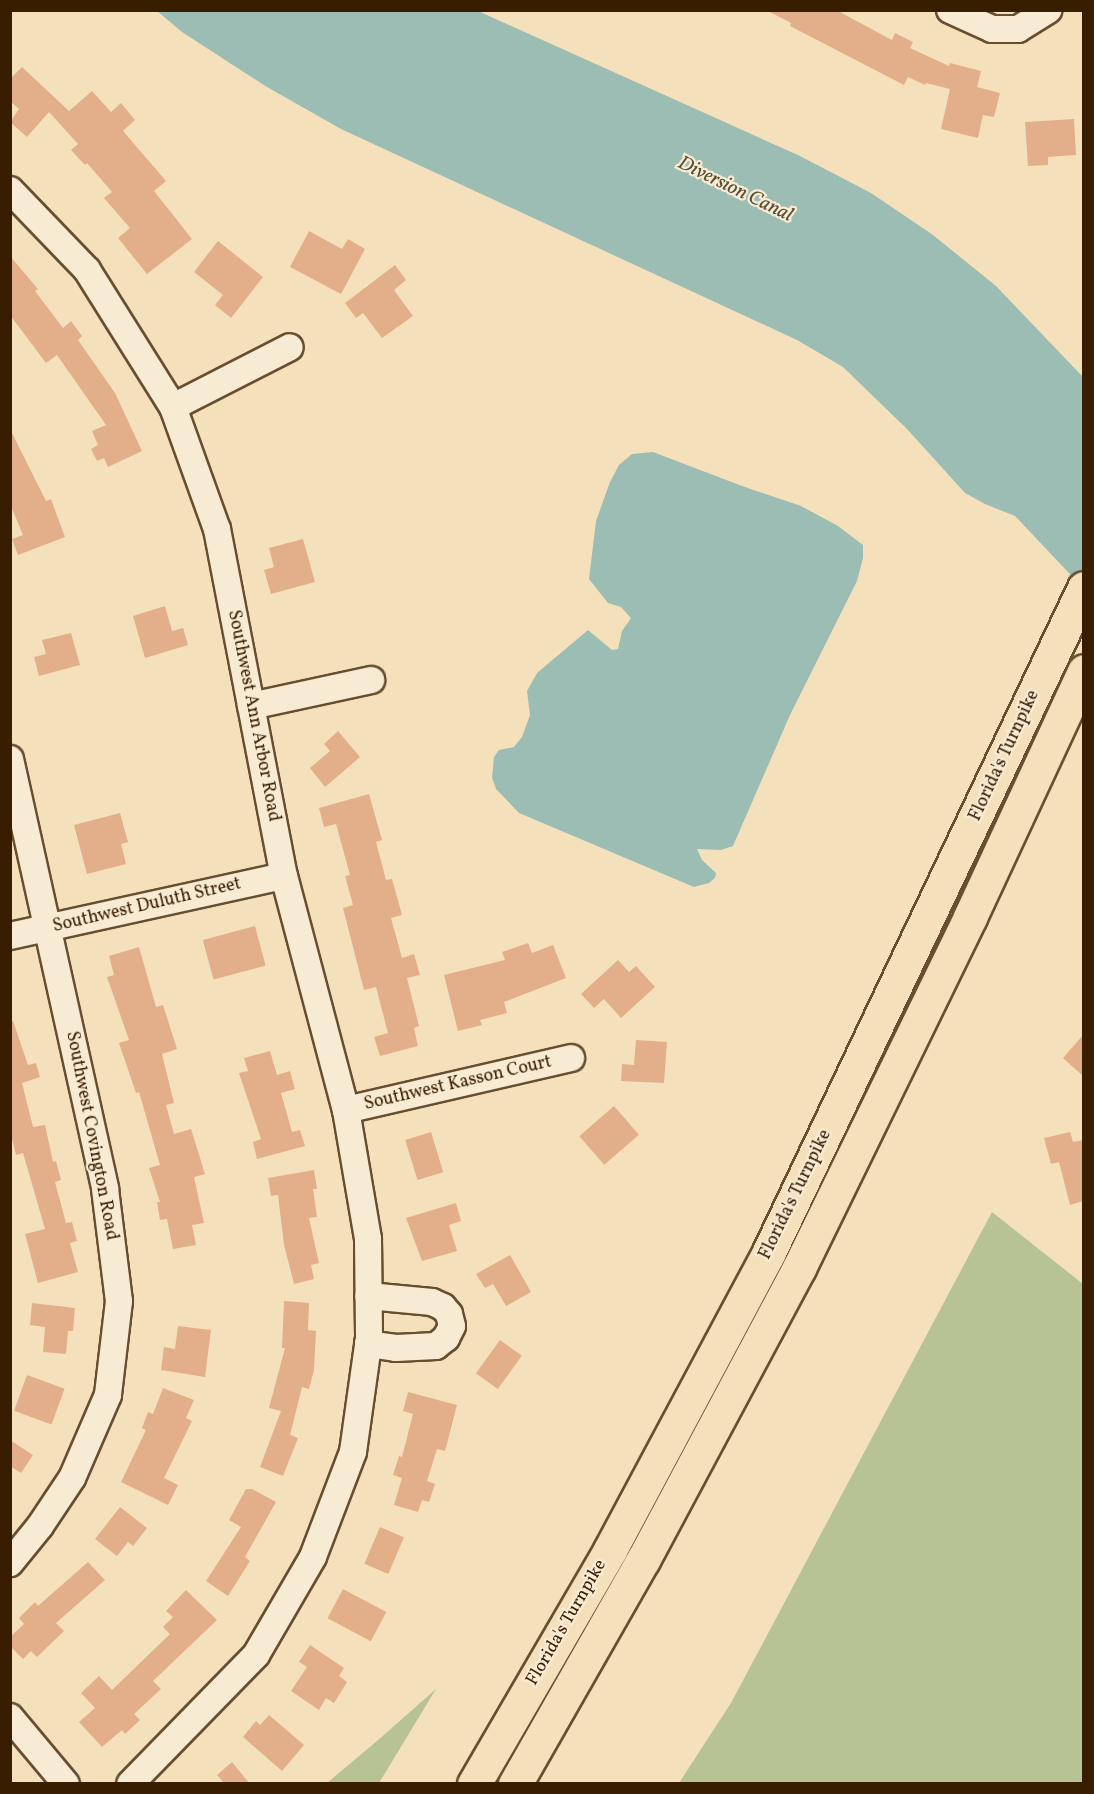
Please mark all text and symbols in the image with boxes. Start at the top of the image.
water label: Diversion Canal [674,152,796,228]
street label: Southwest Ann Arbor Road [222,608,284,824]
street label: Florida's Turnpike [965,687,1045,825]
street label: Southwest Duluth Street [51,874,243,938]
street label: Southwest Covington Road [60,1030,122,1242]
street label: Southwest Kasson Court [362,1052,554,1116]
street label: Florida's Turnpike [755,1126,837,1264]
street label: Florida's Turnpike [522,1556,612,1690]

